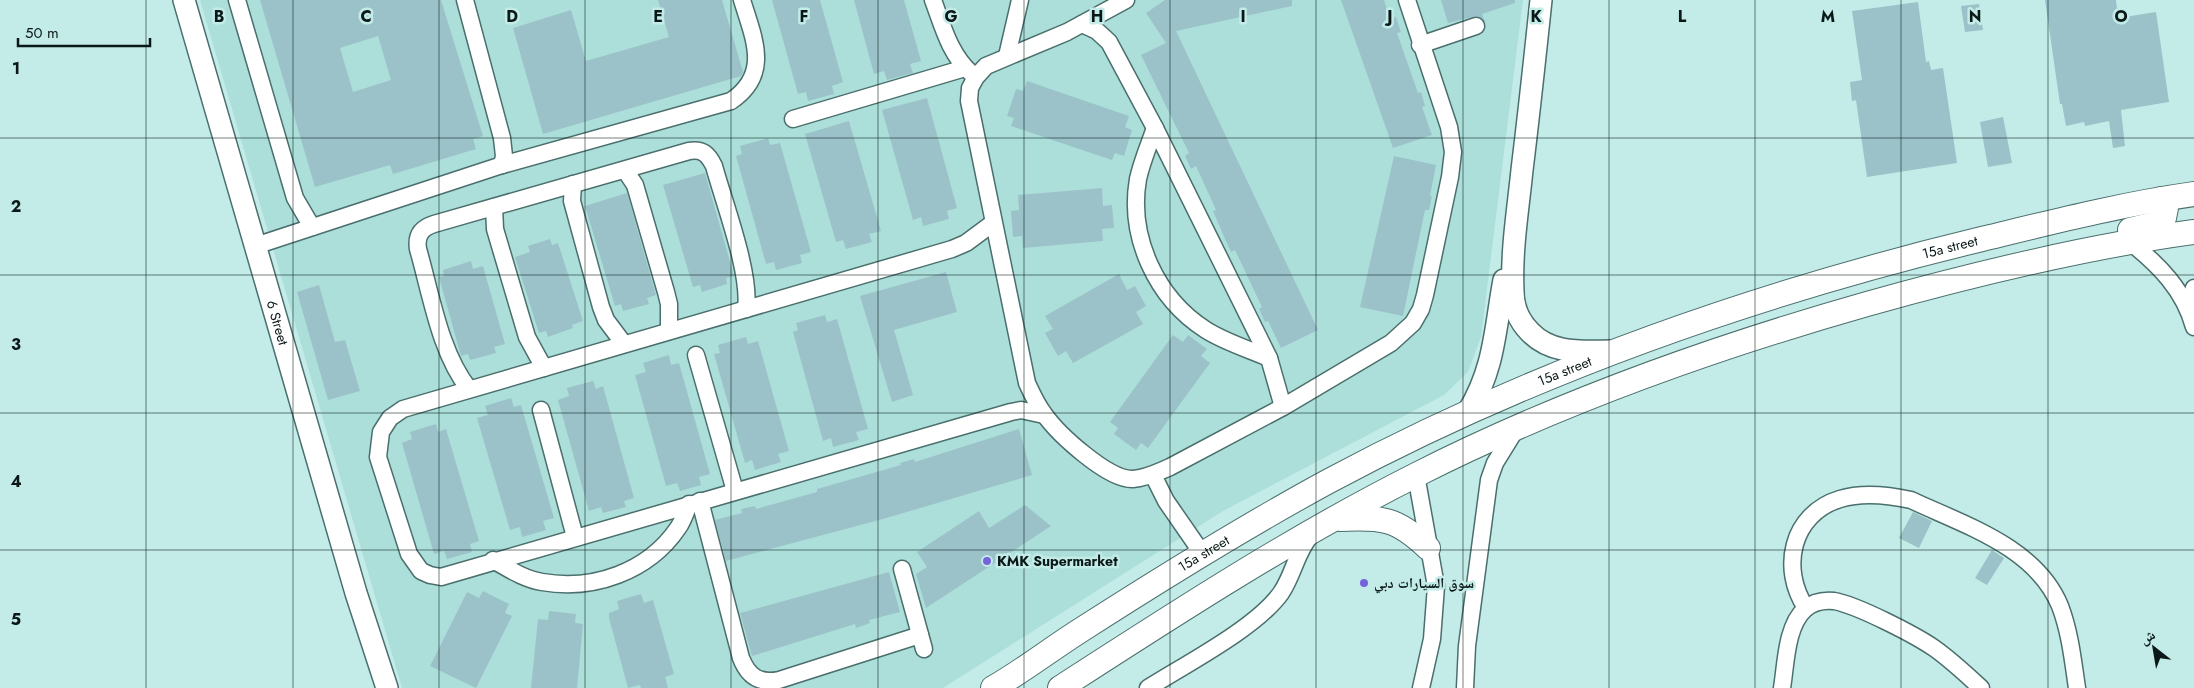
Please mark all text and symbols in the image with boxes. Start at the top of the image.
text: B [214,5,224,28]
text: C [360,5,372,28]
text: D [506,5,518,28]
text: E [653,5,663,28]
text: F [800,5,808,28]
text: G [944,5,958,28]
text: H [1091,5,1103,28]
text: I [1240,5,1246,28]
text: J [1384,5,1393,28]
text: K [1530,5,1542,28]
text: L [1678,5,1687,28]
text: M [1821,5,1835,28]
text: N [1969,5,1981,28]
text: O [2114,5,2128,28]
scale bar [18,15,150,47]
text: 50 m [25,22,59,44]
text: 1 [12,57,20,80]
text: 2 [11,195,21,218]
street label: 15a street [1920,230,1980,264]
street label: 6 Street [262,298,294,348]
text: 3 [11,333,21,356]
street label: 15a street [1535,351,1595,391]
text: 4 [10,470,22,493]
street label: 15a street [1174,530,1233,577]
place label: KMK Supermarket [997,551,1118,571]
marker: KMK Supermarket [981,555,993,567]
place label: سوق السيارات دبي [1374,573,1474,594]
marker: سوق السيارات دبي [1358,577,1370,589]
text: 5 [11,608,21,631]
north arrow [2129,623,2179,673]
text: ش [2136,624,2159,649]

